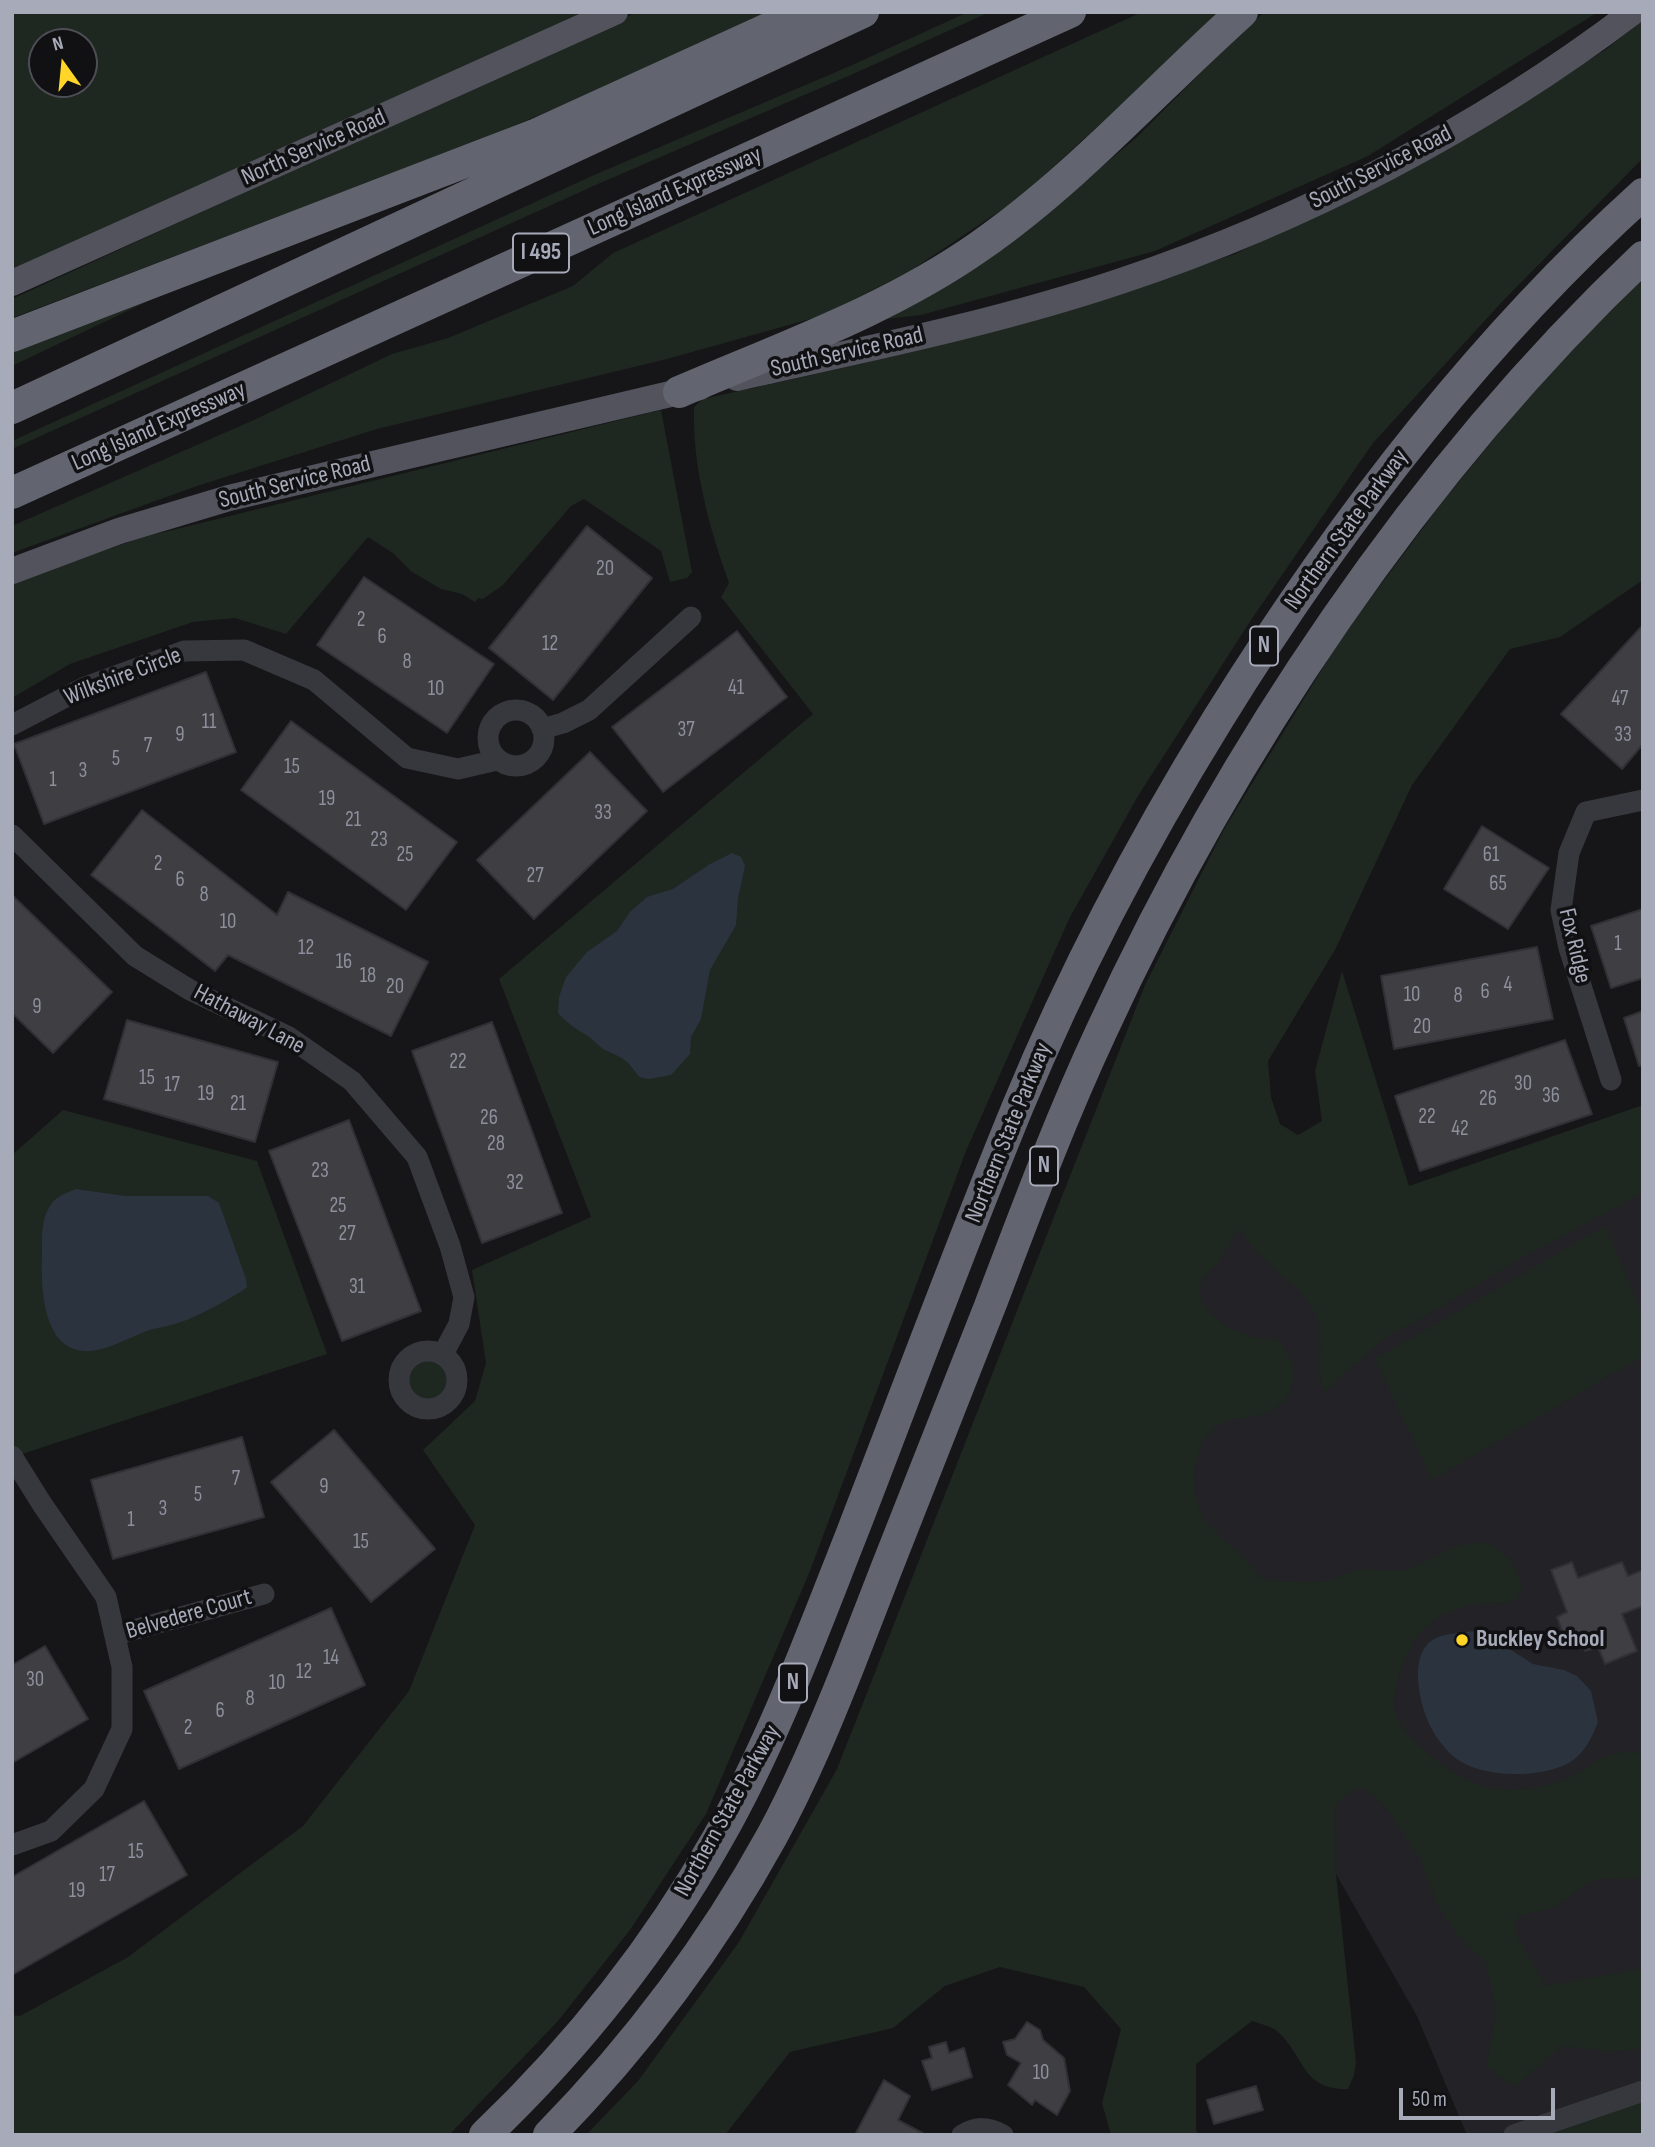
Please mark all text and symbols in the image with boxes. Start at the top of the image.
north arrow [28,28,98,98]
text: N [50,32,66,57]
street label: North Service Road [238,103,390,193]
street label: South Service Road [1305,120,1457,216]
street label: Long Island Expressway [584,141,766,243]
road number: I 495 [513,234,569,272]
street label: South Service Road [768,321,926,385]
street label: Long Island Expressway [68,376,250,478]
street label: Northern State Parkway [1279,444,1415,616]
street label: South Service Road [216,450,374,516]
house number: 20 [596,557,614,583]
house number: 2 [357,608,365,634]
house number: 6 [377,625,387,651]
road number: N [1250,626,1278,666]
house number: 12 [542,632,558,658]
street label: Wilkshire Circle [60,642,186,712]
house number: 8 [402,650,412,676]
house number: 41 [728,676,744,702]
house number: 10 [428,677,444,703]
house number: 47 [1611,687,1629,713]
house number: 11 [202,710,216,736]
house number: 37 [677,718,695,744]
house number: 9 [175,723,185,749]
house number: 33 [1614,723,1632,749]
house number: 7 [144,734,152,760]
house number: 5 [112,747,120,773]
house number: 15 [284,755,300,781]
house number: 3 [79,759,87,785]
house number: 1 [49,768,57,794]
house number: 19 [319,787,335,813]
house number: 33 [594,801,612,827]
house number: 21 [345,808,361,834]
house number: 23 [370,828,388,854]
house number: 25 [396,843,414,869]
house number: 61 [1483,843,1499,869]
house number: 2 [154,852,162,878]
house number: 27 [526,864,544,890]
house number: 6 [175,868,185,894]
house number: 65 [1489,872,1507,898]
house number: 8 [199,883,209,909]
street label: Fox Ridge [1551,906,1597,986]
house number: 10 [220,910,236,936]
house number: 1 [1614,932,1622,958]
house number: 12 [298,936,314,962]
house number: 16 [336,950,352,976]
house number: 18 [360,964,376,990]
house number: 4 [1504,973,1512,999]
house number: 20 [386,975,404,1001]
street label: Hathaway Lane [189,979,309,1061]
house number: 6 [1480,980,1490,1006]
house number: 10 [1404,983,1420,1009]
house number: 8 [1453,984,1463,1010]
house number: 9 [32,995,42,1021]
house number: 20 [1413,1015,1431,1041]
street label: Northern State Parkway [960,1039,1058,1227]
house number: 22 [449,1050,467,1076]
house number: 15 [139,1066,155,1092]
house number: 30 [1514,1072,1532,1098]
house number: 17 [164,1073,180,1099]
house number: 19 [198,1082,214,1108]
house number: 36 [1542,1084,1560,1110]
house number: 26 [1479,1087,1497,1113]
house number: 21 [230,1092,246,1118]
house number: 22 [1418,1105,1436,1131]
house number: 26 [480,1106,498,1132]
house number: 42 [1451,1117,1469,1143]
house number: 28 [487,1132,505,1158]
road number: N [1030,1147,1058,1186]
house number: 23 [311,1159,329,1185]
house number: 32 [506,1171,524,1197]
house number: 25 [329,1194,347,1220]
house number: 27 [338,1222,356,1248]
house number: 31 [349,1275,365,1301]
house number: 7 [232,1467,240,1493]
house number: 9 [319,1475,329,1501]
house number: 5 [194,1483,202,1509]
house number: 3 [159,1497,167,1523]
house number: 1 [127,1508,135,1534]
house number: 15 [353,1530,369,1556]
street label: Belvedere Court [123,1583,255,1647]
place label: Buckley School [1476,1626,1604,1654]
marker: Buckley School [1454,1632,1470,1648]
house number: 14 [323,1646,339,1672]
house number: 12 [296,1660,312,1686]
road number: N [779,1664,807,1702]
house number: 30 [26,1668,44,1694]
house number: 10 [269,1671,285,1697]
house number: 8 [245,1687,255,1713]
house number: 6 [215,1699,225,1725]
house number: 2 [184,1716,192,1742]
street label: Northern State Parkway [669,1720,787,1902]
house number: 15 [128,1840,144,1866]
house number: 17 [99,1863,115,1889]
house number: 19 [69,1879,85,1905]
house number: 10 [1033,2061,1049,2087]
scale bar [1403,2074,1559,2118]
text: 50 m [1412,2087,1447,2112]

